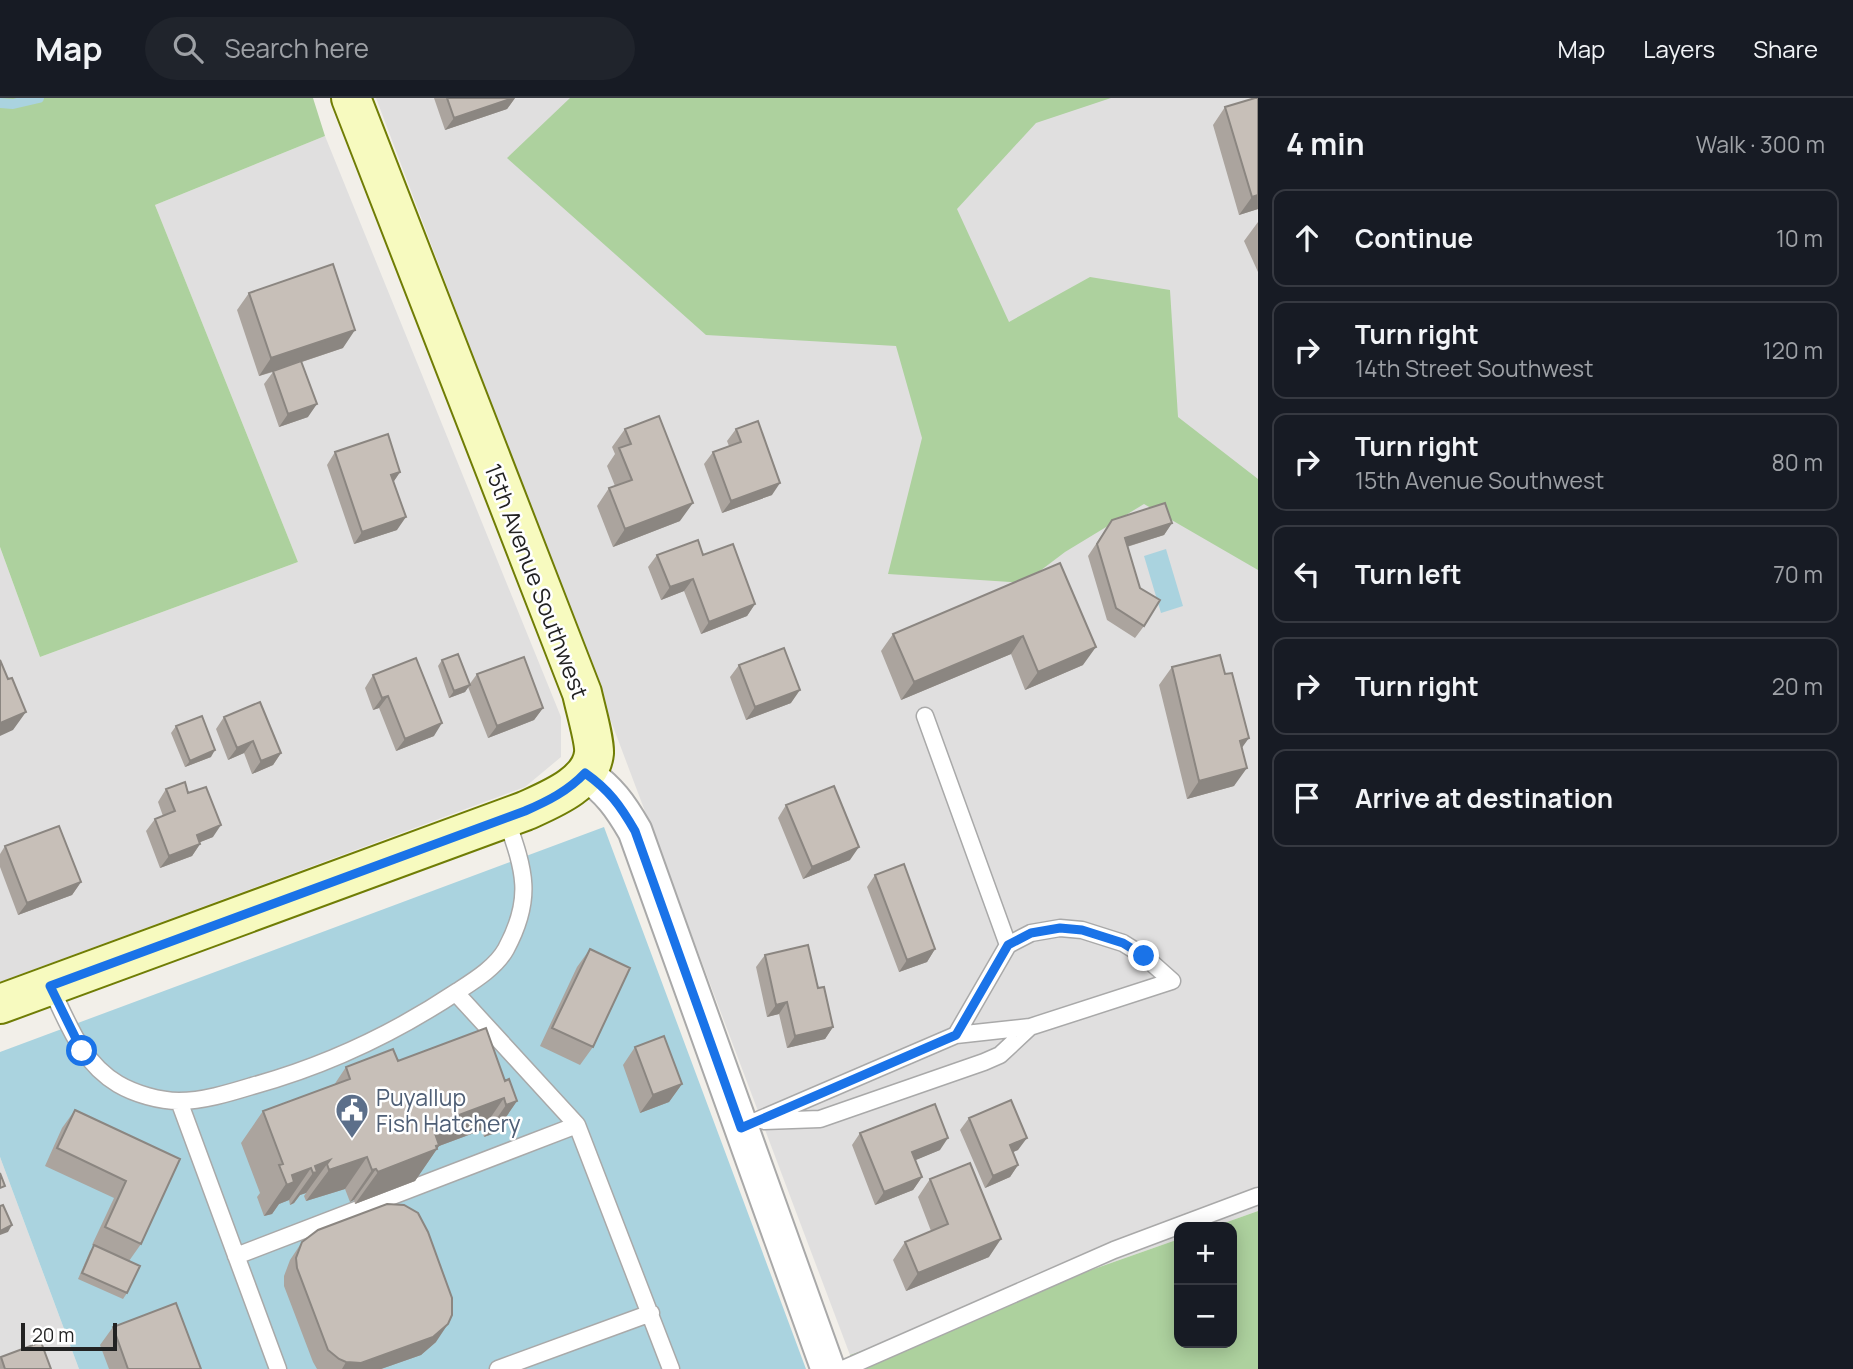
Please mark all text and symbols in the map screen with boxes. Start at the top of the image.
search box [145,17,635,80]
text: Map [35,26,103,71]
icon: search [169,29,207,67]
text: Search here [225,30,369,66]
text: Map [1558,32,1605,65]
text: Layers [1643,32,1715,65]
text: Share [1753,32,1818,65]
text: 4 min [1286,123,1364,164]
text: Walk · 300 m [1696,128,1825,160]
icon: ahead [1288,219,1326,257]
text: Continue [1355,220,1473,256]
text: 10 m [1776,222,1823,254]
text: Turn right [1355,316,1479,352]
icon: right [1288,331,1326,369]
text: 120 m [1763,334,1823,366]
text: 14th Street Southwest [1355,352,1593,384]
text: Turn right [1355,428,1479,464]
icon: right [1288,443,1326,481]
text: 80 m [1772,446,1823,478]
street label: 15th Avenue Southwest [477,459,597,703]
text: 15th Avenue Southwest [1355,464,1604,496]
icon: left [1288,555,1326,593]
text: Turn left [1355,556,1462,592]
text: 70 m [1773,558,1823,590]
icon: right [1288,667,1326,705]
text: Turn right [1355,668,1479,704]
text: 20 m [1772,670,1823,702]
icon: arrive [1288,779,1326,817]
text: Arrive at destination [1355,780,1613,816]
route end [1128,940,1159,971]
route start [66,1035,97,1066]
place label: Puyallup Fish Hatchery [376,1081,521,1139]
public building icon: Puyallup Fish Hatchery [333,1091,371,1140]
map controls [1174,1222,1237,1348]
button: + [1174,1222,1237,1285]
button: − [1174,1285,1237,1348]
scale bar [21,1320,117,1352]
text: 20 m [32,1322,74,1348]

